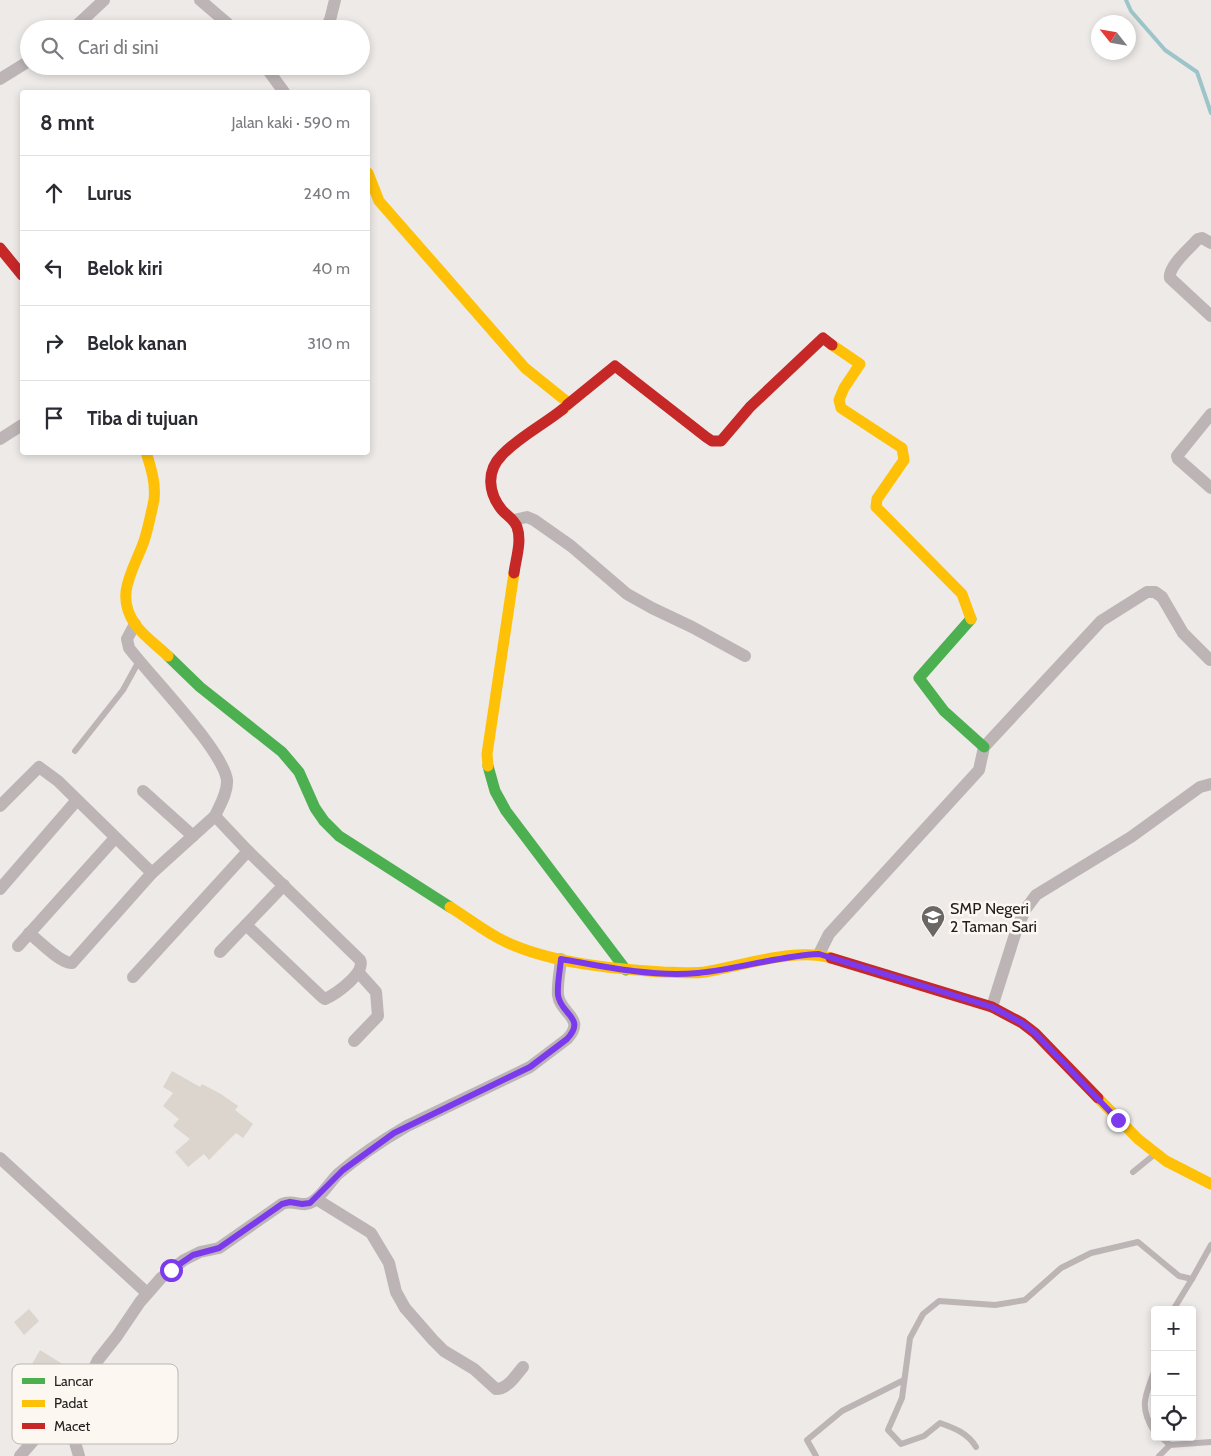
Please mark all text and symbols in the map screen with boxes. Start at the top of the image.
north arrow [1091,15,1136,60]
search box [20,20,370,75]
icon: search [38,34,66,62]
text: Cari di sini [78,36,159,59]
text: 8 mnt [40,110,94,135]
text: Jalan kaki · 590 m [232,113,350,132]
icon: ahead [40,179,68,207]
text: Lurus [87,182,132,205]
text: 240 m [304,184,350,203]
icon: left [40,254,68,282]
text: Belok kiri [87,257,163,280]
text: 40 m [312,259,350,278]
icon: right [40,329,68,357]
text: Belok kanan [87,332,187,355]
text: 310 m [307,334,350,353]
icon: arrive [40,404,68,432]
text: Tiba di tujuan [87,407,198,430]
place label: SMP Negeri 2 Taman Sari [950,899,1037,936]
school or university icon: SMP Negeri 2 Taman Sari [920,904,946,938]
route end [1107,1109,1130,1132]
route start [160,1259,183,1282]
map controls [1151,1306,1196,1441]
button: + [1151,1306,1196,1351]
button: − [1151,1351,1196,1396]
legend [12,1364,178,1444]
text: Lancar [54,1372,94,1390]
text: Padat [54,1394,88,1412]
button: locate [1151,1396,1196,1441]
text: Macet [54,1417,90,1435]

